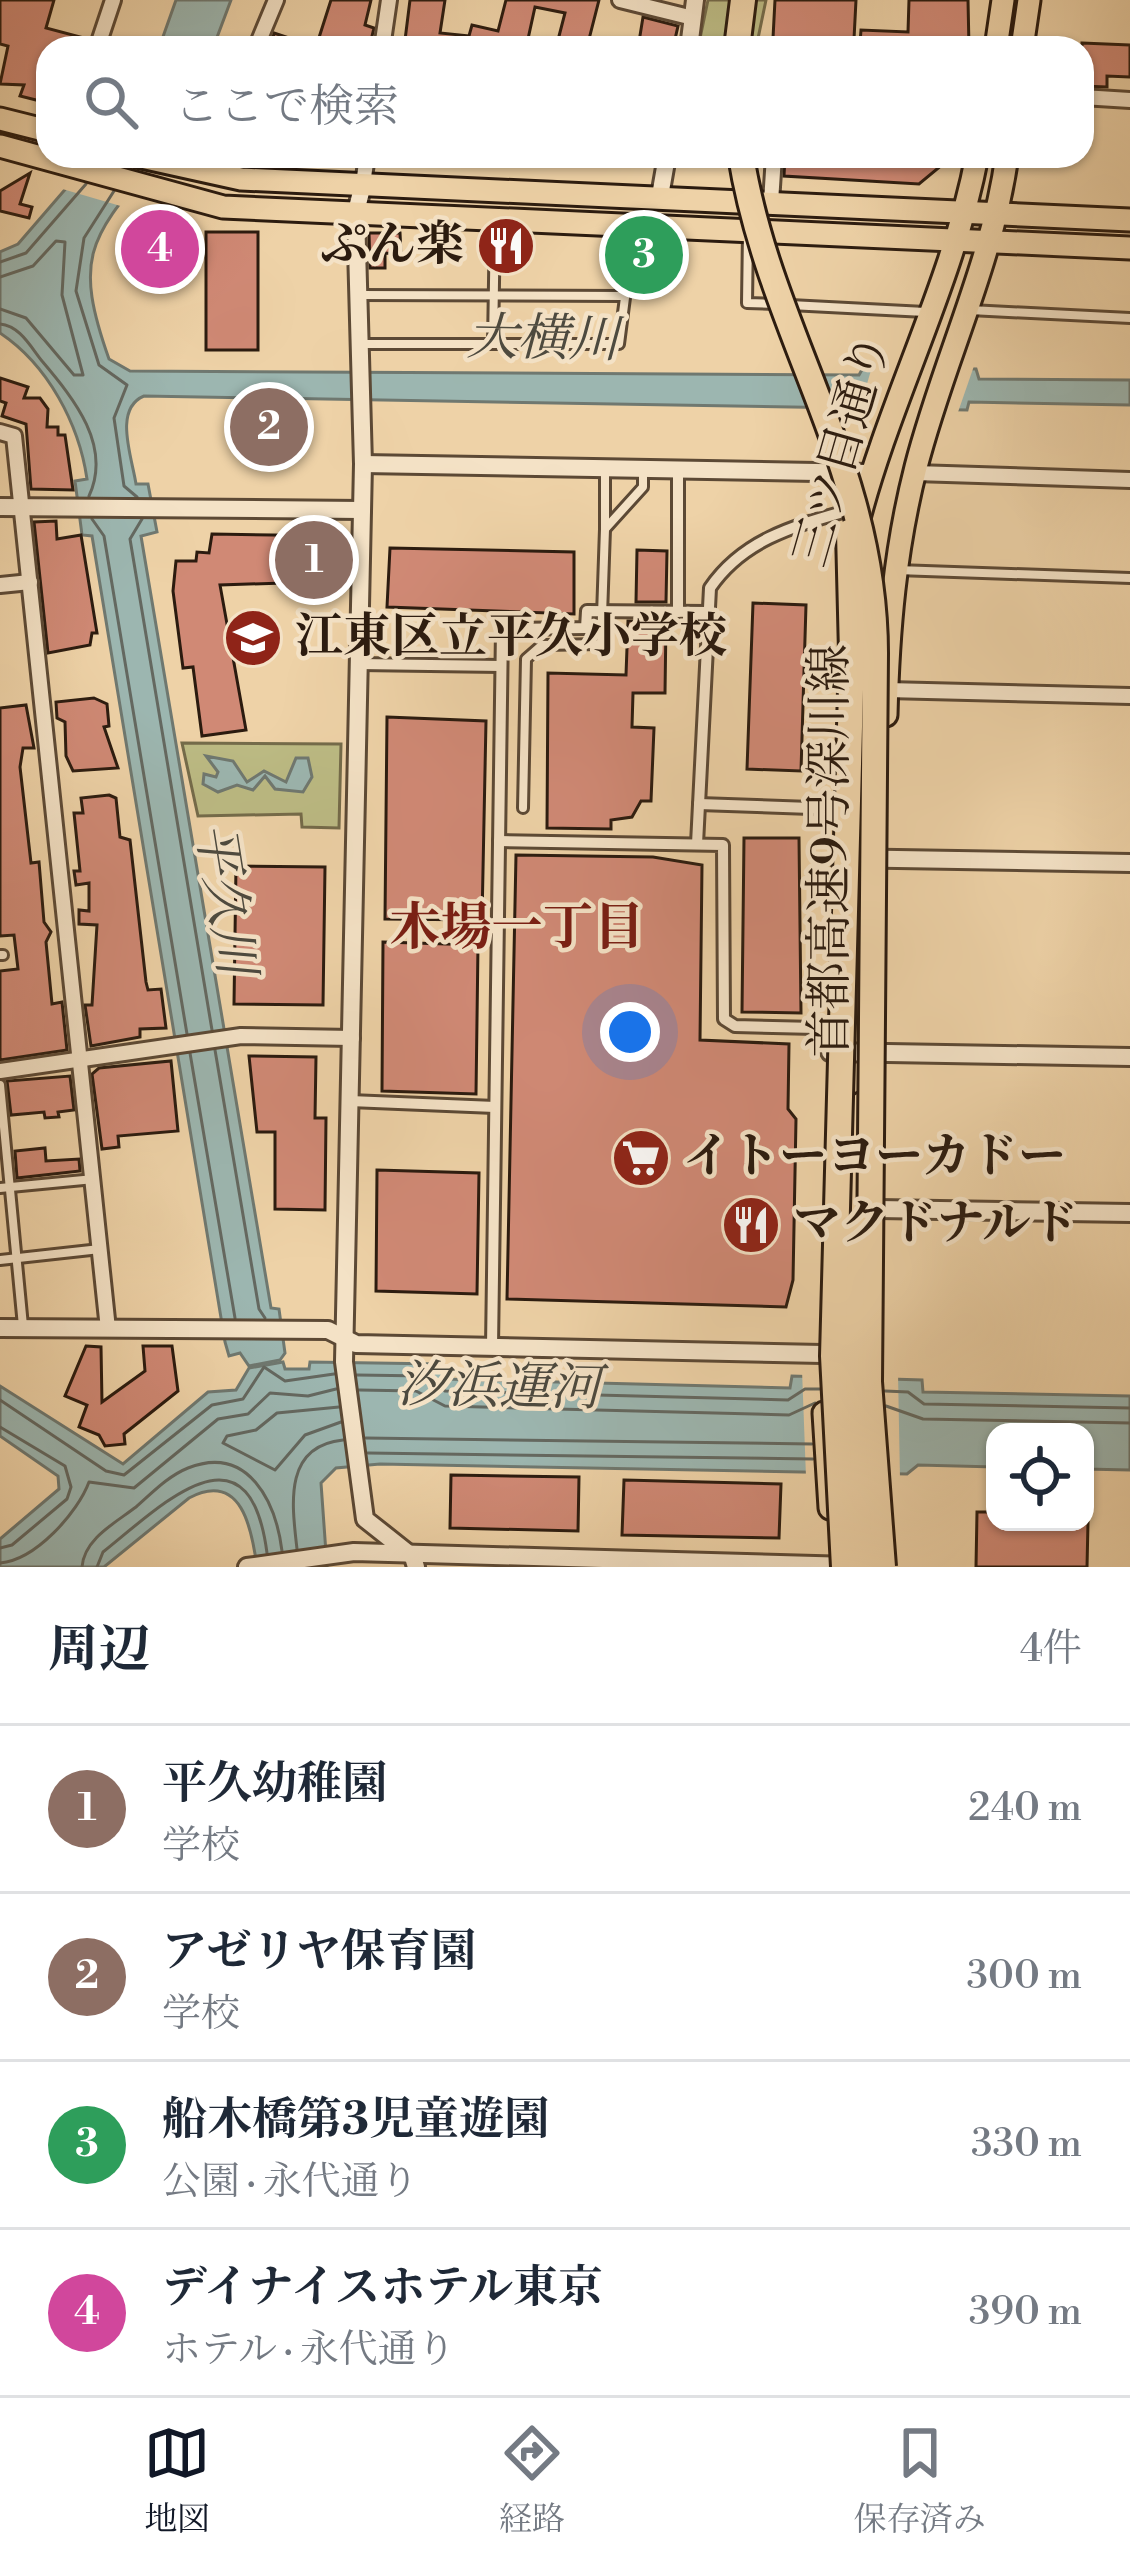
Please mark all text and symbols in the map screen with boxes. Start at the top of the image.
search box [36,36,1094,168]
icon: search [78,69,144,135]
text: ここで検索 [174,79,399,136]
pin: 4 [121,204,199,294]
pin: 3 [605,210,683,300]
restaurant icon: ぷん楽 [475,215,537,277]
place label: ぷん楽 [320,216,464,276]
water label: 大横川 [466,307,625,373]
street label: 三ツ目通り [781,326,905,574]
pin: 2 [230,382,308,472]
pin: 1 [275,515,353,605]
school or university icon: 江東区立平久小学校 [222,607,284,669]
place label: 江東区立平久小学校 [295,608,727,668]
street label: 首都高速9号深川線 [801,644,861,1058]
water label: 平久川 [180,818,268,984]
district label: 木場一丁目 [389,897,645,961]
your location [600,1002,660,1062]
supermarket icon: イトーヨーカドー [610,1127,672,1189]
place label: イトーヨーカドー [683,1128,1066,1188]
restaurant icon: マクドナルド [720,1194,782,1256]
place label: マクドナルド [793,1195,1079,1255]
water label: 汐浜運河 [396,1354,610,1422]
map controls [986,1423,1094,1531]
button: locate [986,1423,1094,1531]
text: 周辺 [48,1619,150,1683]
text: 4件 [1020,1625,1082,1674]
text: 平久幼稚園 [162,1756,387,1813]
text: 1 [78,1784,96,1833]
text: 240 m [968,1784,1082,1833]
text: 学校 [162,1822,240,1871]
text: アゼリヤ保育園 [162,1924,476,1981]
text: 2 [75,1952,99,2001]
text: 300 m [967,1952,1082,2001]
text: 学校 [162,1990,240,2039]
text: 船木橋第3児童遊園 [162,2092,549,2149]
text: 3 [75,2120,99,2169]
text: 330 m [971,2120,1082,2169]
text: 公園 · 永代通り [162,2158,419,2207]
text: デイナイスホテル東京 [162,2260,603,2317]
text: 4 [74,2288,100,2337]
text: 390 m [969,2288,1082,2337]
text: ホテル · 永代通り [162,2326,456,2375]
tab: 地図 [144,2420,210,2541]
tab: 経路 [499,2420,565,2541]
tab: 保存済み [854,2420,986,2541]

